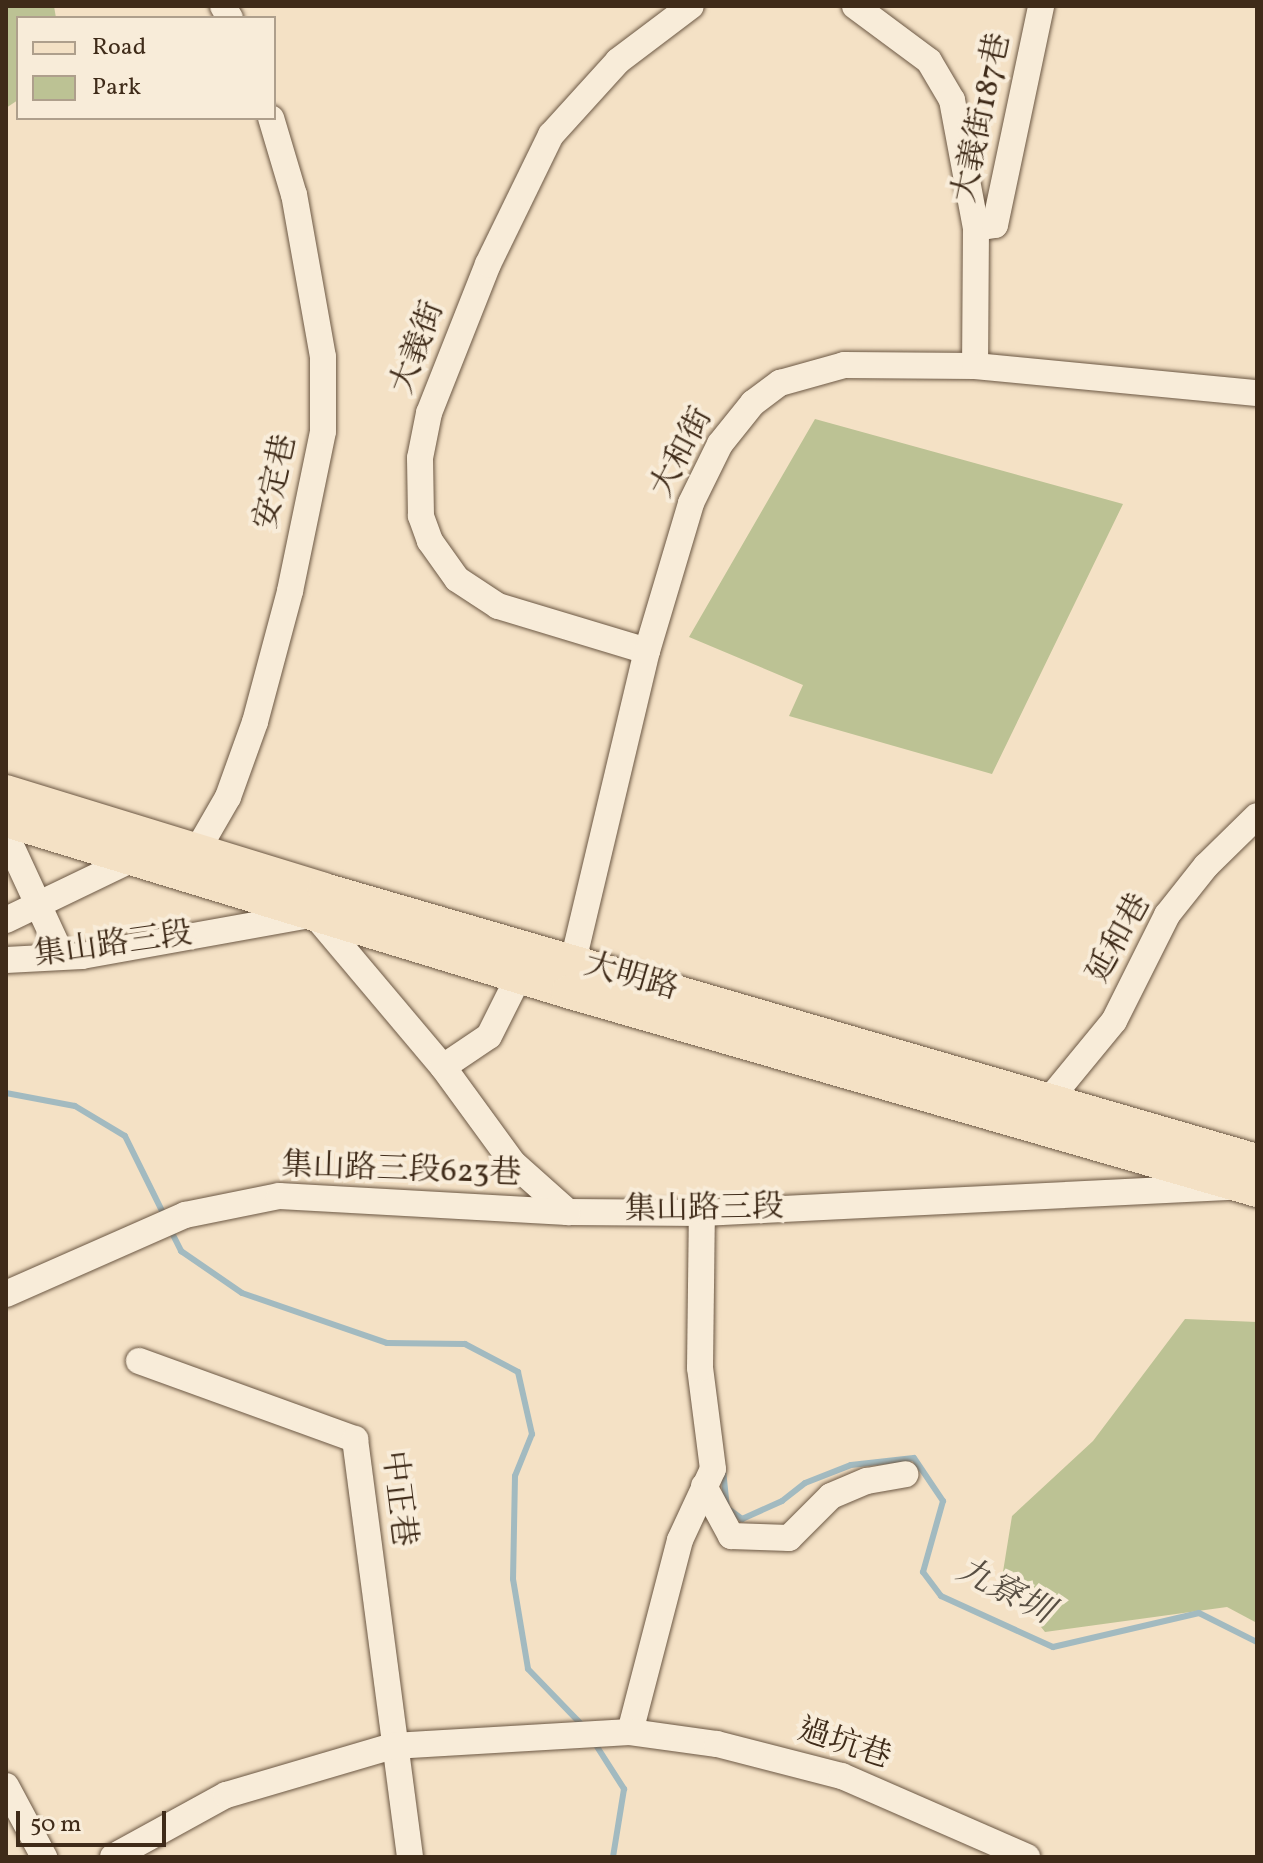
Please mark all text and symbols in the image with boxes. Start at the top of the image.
legend [16,16,276,120]
street label: 大義街187巷 [946,30,1020,206]
text: Road [92,31,146,65]
text: Park [92,71,141,105]
street label: 大義街 [384,296,454,400]
street label: 大和街 [644,402,722,504]
street label: 安定巷 [248,431,306,533]
street label: 延和巷 [1080,888,1160,990]
street label: 集山路三段 [31,916,195,976]
street label: 大明路 [580,946,682,1010]
street label: 集山路三段623巷 [280,1148,522,1194]
street label: 集山路三段 [624,1189,784,1231]
street label: 中正巷 [372,1449,422,1549]
water label: 九寮圳 [949,1551,1059,1633]
street label: 過坑巷 [792,1712,896,1778]
scale bar [20,1795,170,1845]
text: 50 m [30,1808,82,1842]

